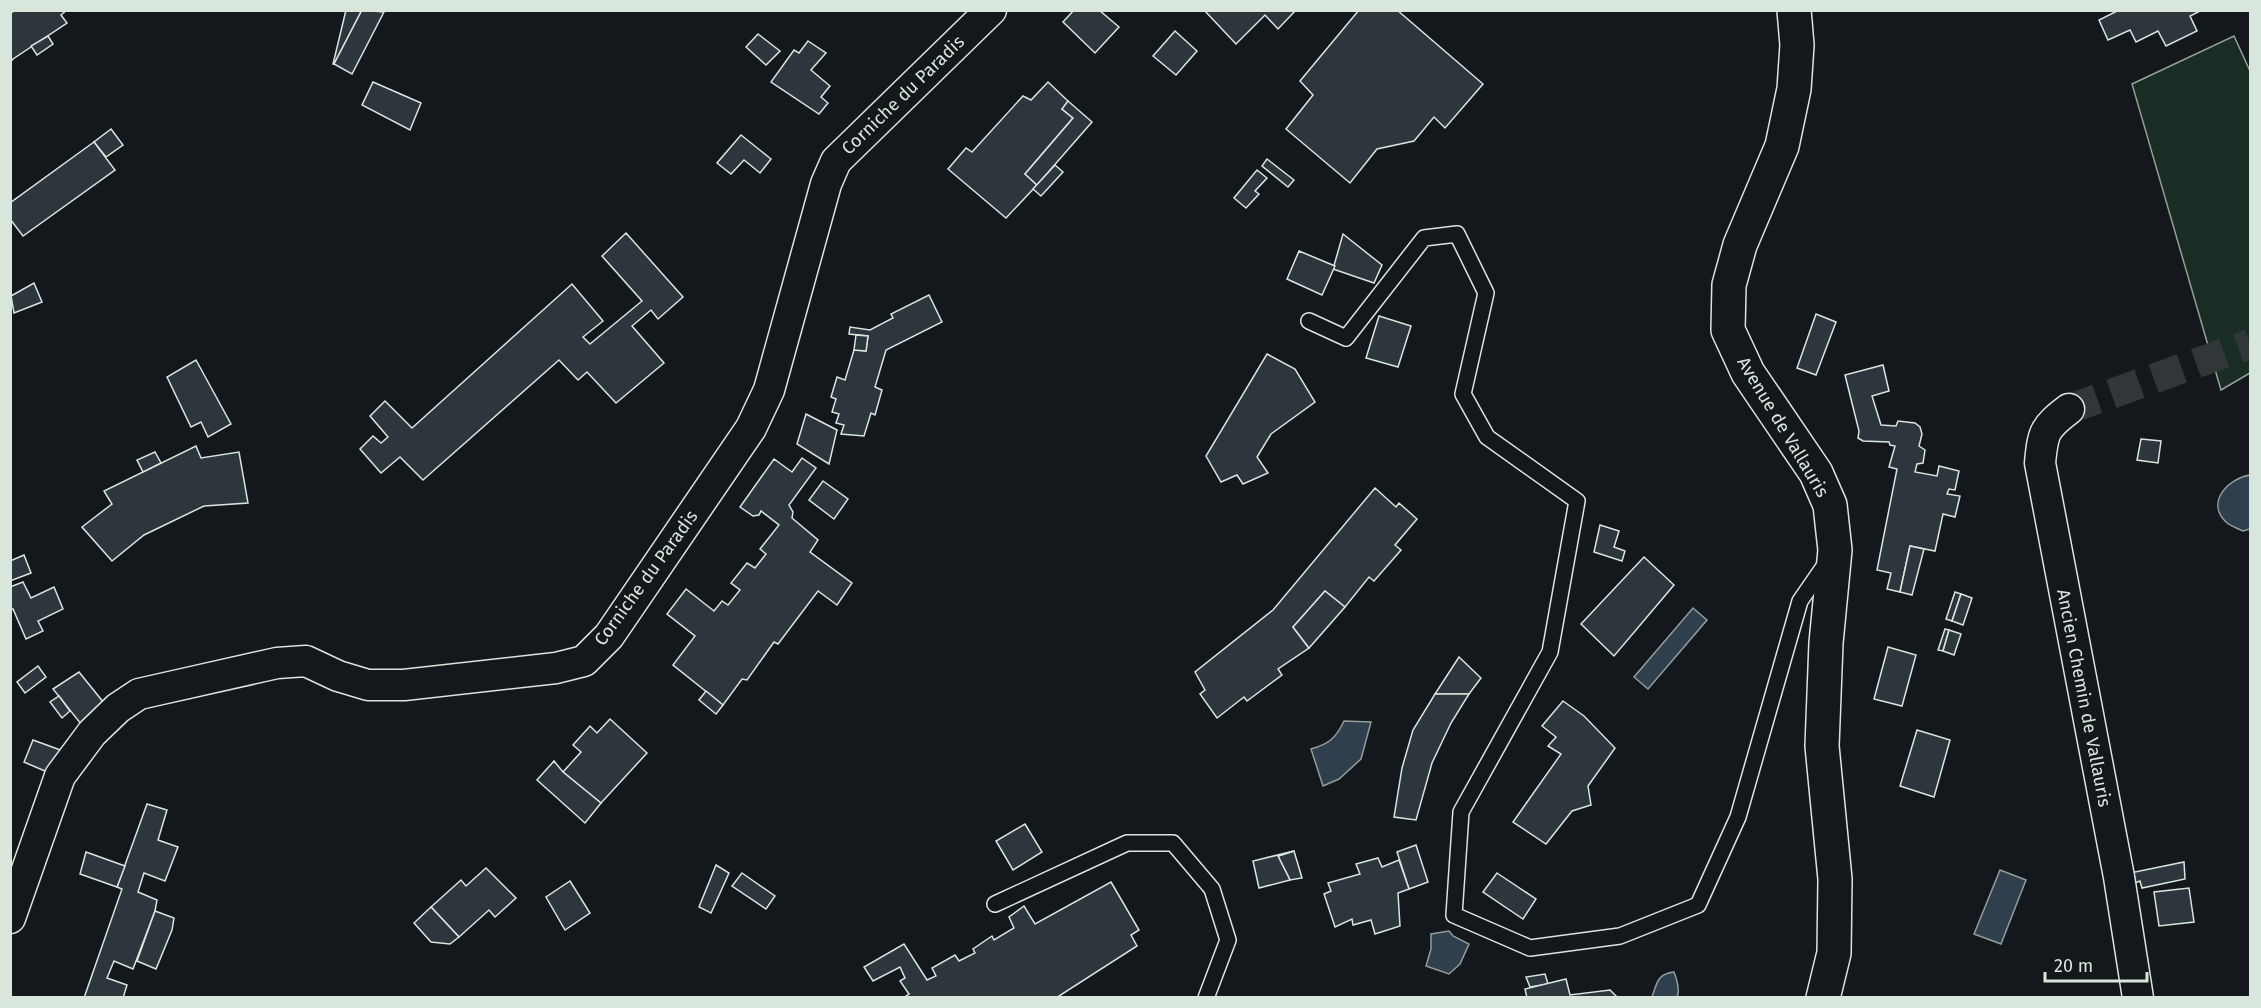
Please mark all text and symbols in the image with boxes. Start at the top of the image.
street label: Corniche du Paradis [837,31,969,159]
street label: Avenue de Vallauris [1732,353,1834,501]
street label: Corniche du Paradis [589,506,703,650]
street label: Ancien Chemin de Vallauris [2052,587,2116,809]
scale bar [2045,945,2147,983]
text: 20 m [2054,955,2093,977]

